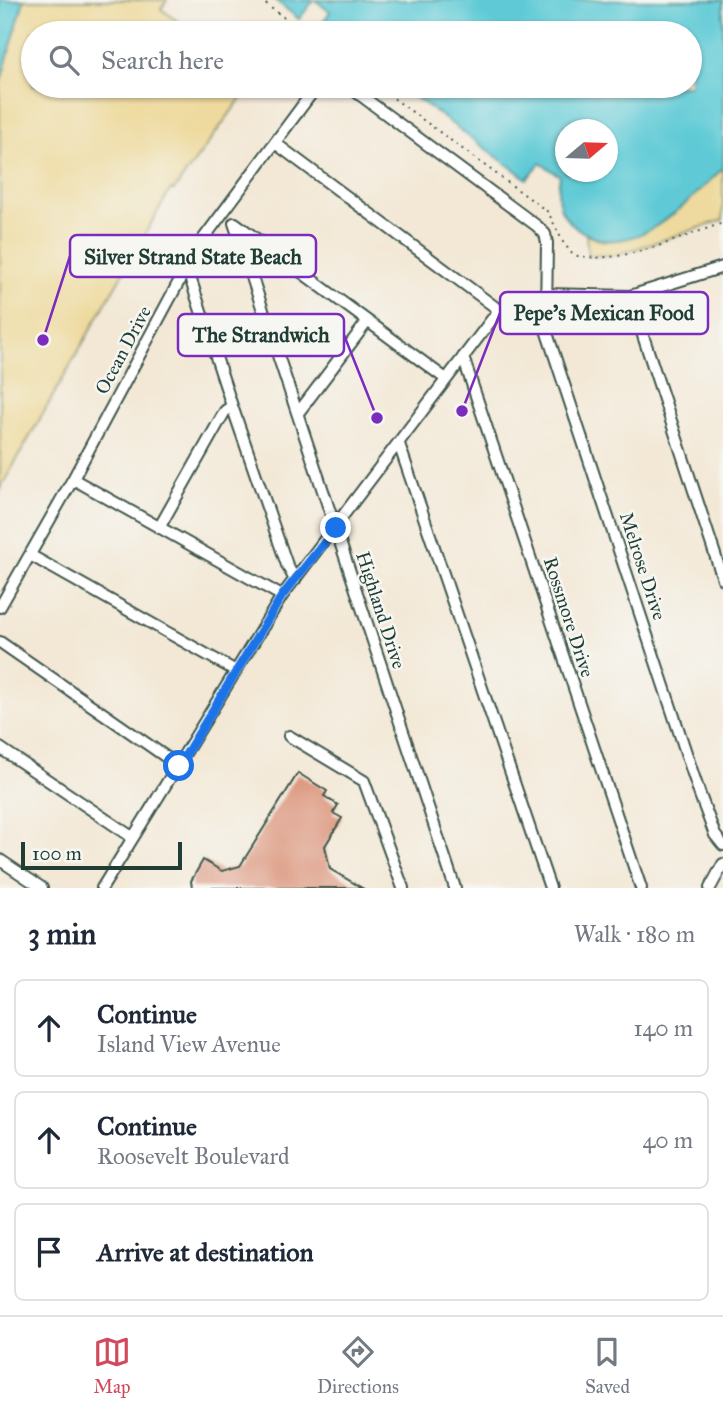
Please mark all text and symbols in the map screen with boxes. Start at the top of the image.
search box [21,21,702,98]
icon: search [45,41,83,79]
text: Search here [101,44,224,76]
north arrow [555,119,618,182]
callout: Silver Strand State Beach [70,235,316,277]
text: Silver Strand State Beach [84,244,302,270]
callout: Pepe's Mexican Food [500,292,708,334]
text: Pepe's Mexican Food [514,300,695,326]
street label: Ocean Drive [90,302,156,398]
callout: The Strandwich [178,314,344,356]
text: The Strandwich [191,322,330,348]
street label: Melrose Drive [615,509,671,623]
route end [320,512,351,543]
street label: Highland Drive [350,548,411,672]
street label: Rossmore Drive [539,554,599,680]
route start [163,750,194,781]
scale bar [21,839,182,871]
text: 100 m [32,842,82,865]
text: 3 min [28,916,96,952]
text: Walk · 180 m [574,920,695,948]
text: Continue [97,998,197,1030]
icon: ahead [30,1009,68,1047]
text: 140 m [633,1014,693,1042]
text: Island View Avenue [97,1030,281,1058]
text: Continue [97,1110,197,1142]
icon: ahead [30,1121,68,1159]
text: 40 m [643,1126,693,1154]
text: Roosevelt Boulevard [97,1142,290,1170]
icon: arrive [30,1233,68,1271]
text: Arrive at destination [97,1236,314,1268]
tab: Map [93,1333,131,1398]
tab: Directions [317,1333,399,1398]
tab: Saved [585,1333,630,1398]

